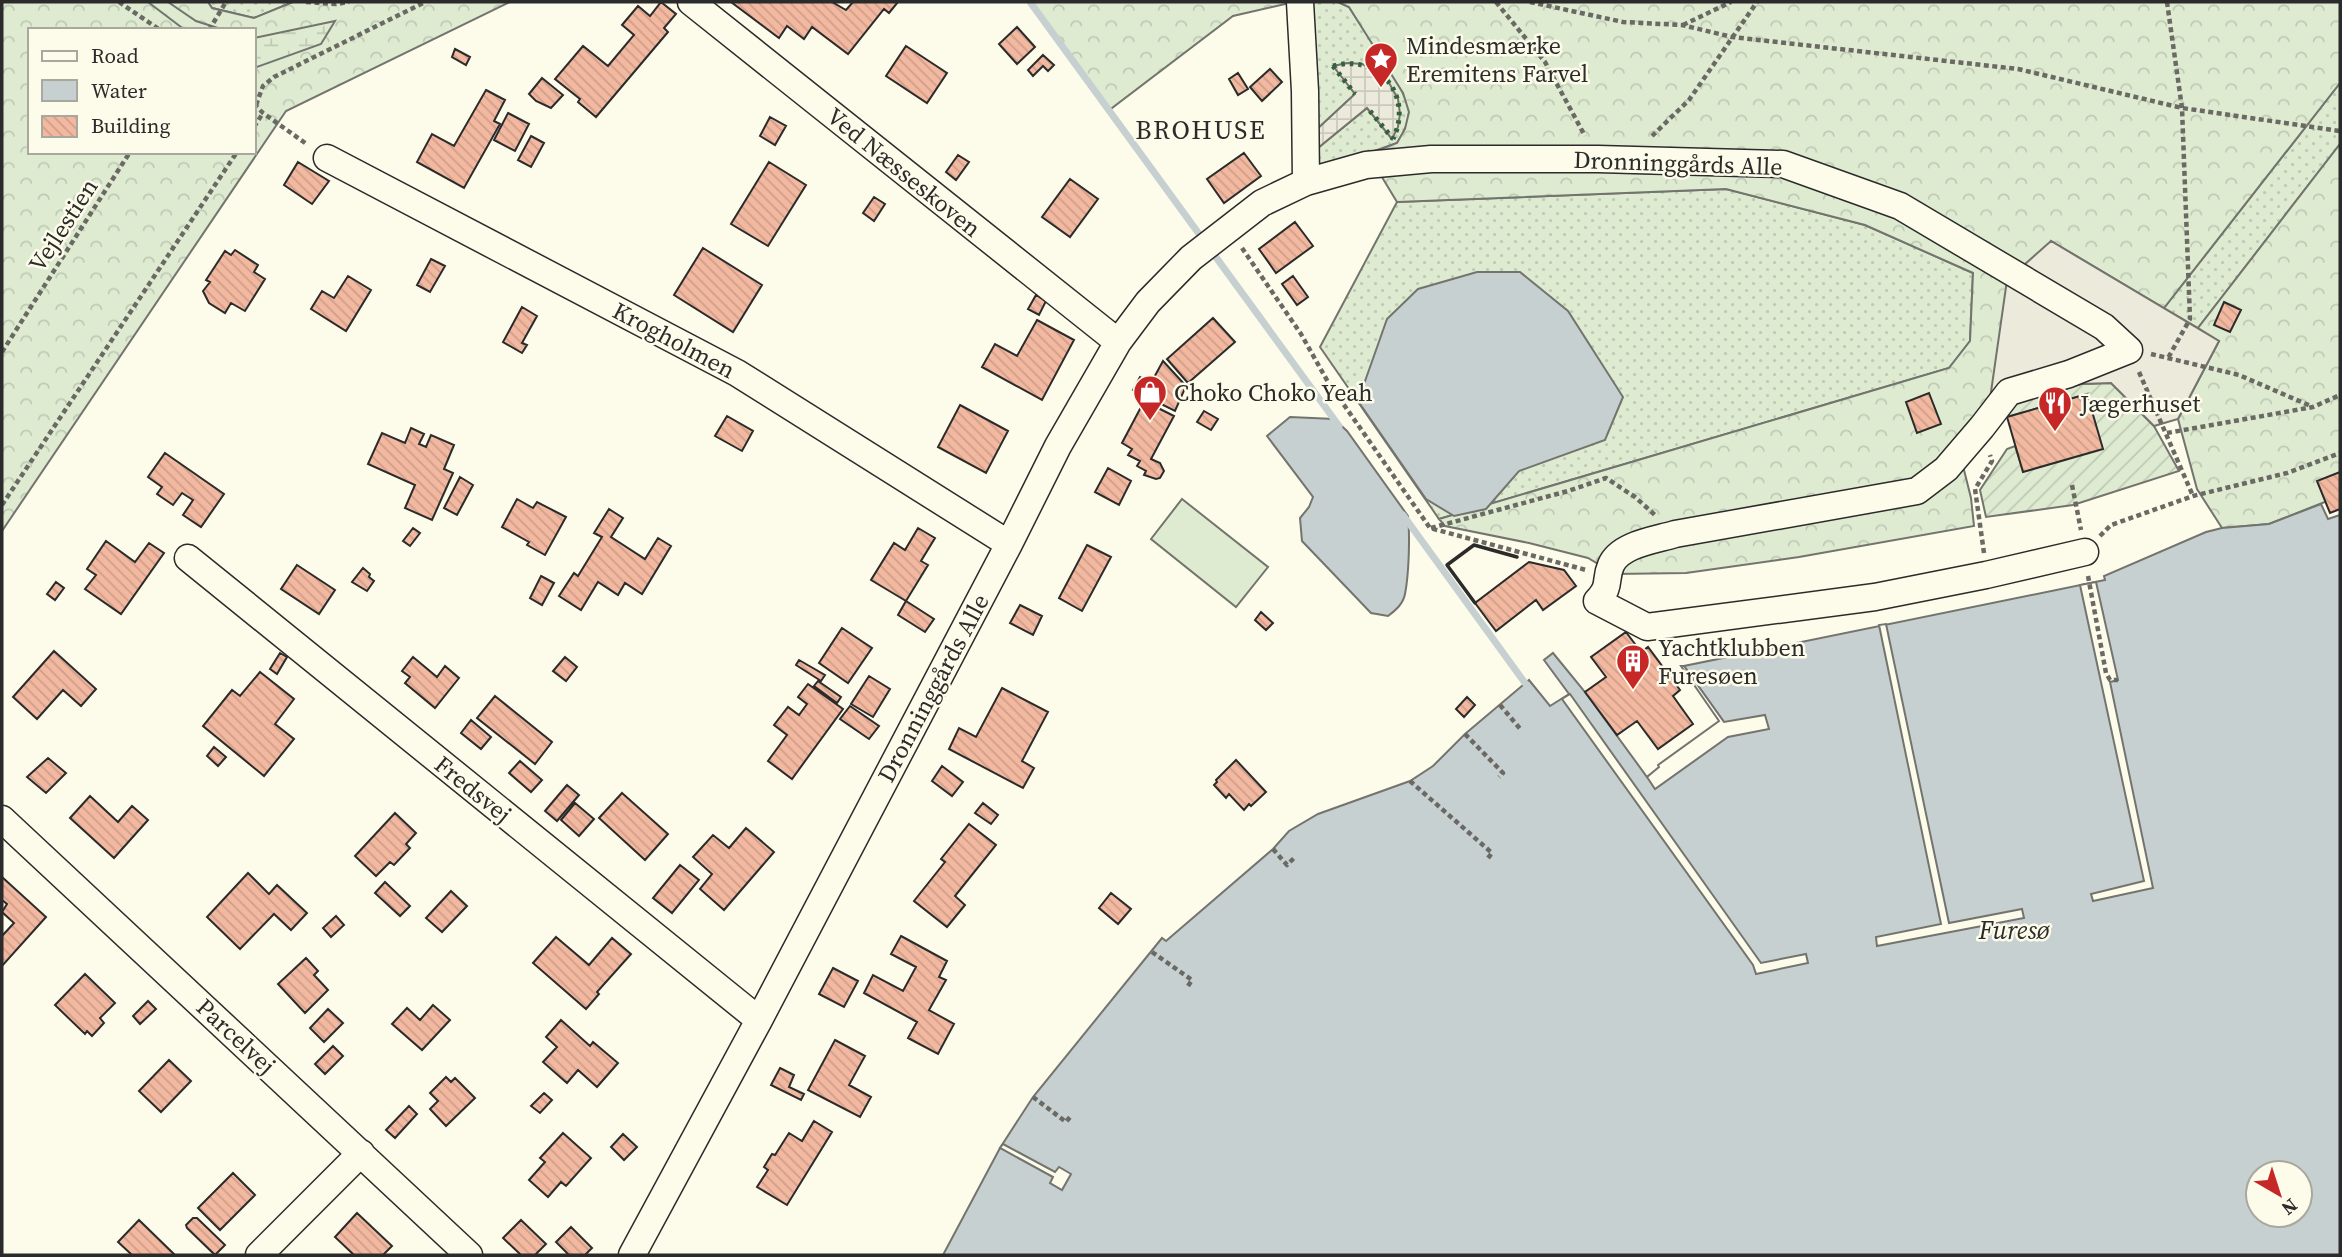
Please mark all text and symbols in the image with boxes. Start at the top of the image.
legend [28,28,256,154]
place label: Mindesmærke Eremitens Farvel [1406,29,1588,90]
place icon: Mindesmærke Eremitens Farvel [1362,40,1400,89]
text: Road [91,41,139,70]
text: Water [91,76,147,105]
street label: Ved Næsseskoven [820,100,988,244]
text: Building [91,111,170,140]
district label: BROHUSE [1135,112,1267,148]
street label: Dronninggårds Alle [1573,143,1783,183]
street label: Vejlestien [21,172,105,278]
street label: Krogholmen [607,294,741,386]
shop icon: Choko Choko Yeah [1131,373,1169,422]
place label: Choko Choko Yeah [1174,376,1373,409]
restaurant icon: Jægerhuset [2036,384,2074,433]
place label: Jægerhuset [2079,387,2200,420]
street label: Dronninggårds Alle [869,588,997,788]
place label: Yachtklubben Furesøen [1658,631,1805,692]
building icon: Yachtklubben Furesøen [1614,642,1652,691]
street label: Fredsvej [428,748,518,830]
water label: Furesø [1977,912,2051,948]
street label: Parcelvej [189,991,283,1081]
north arrow [2244,1159,2314,1229]
text: N [2276,1193,2303,1222]

